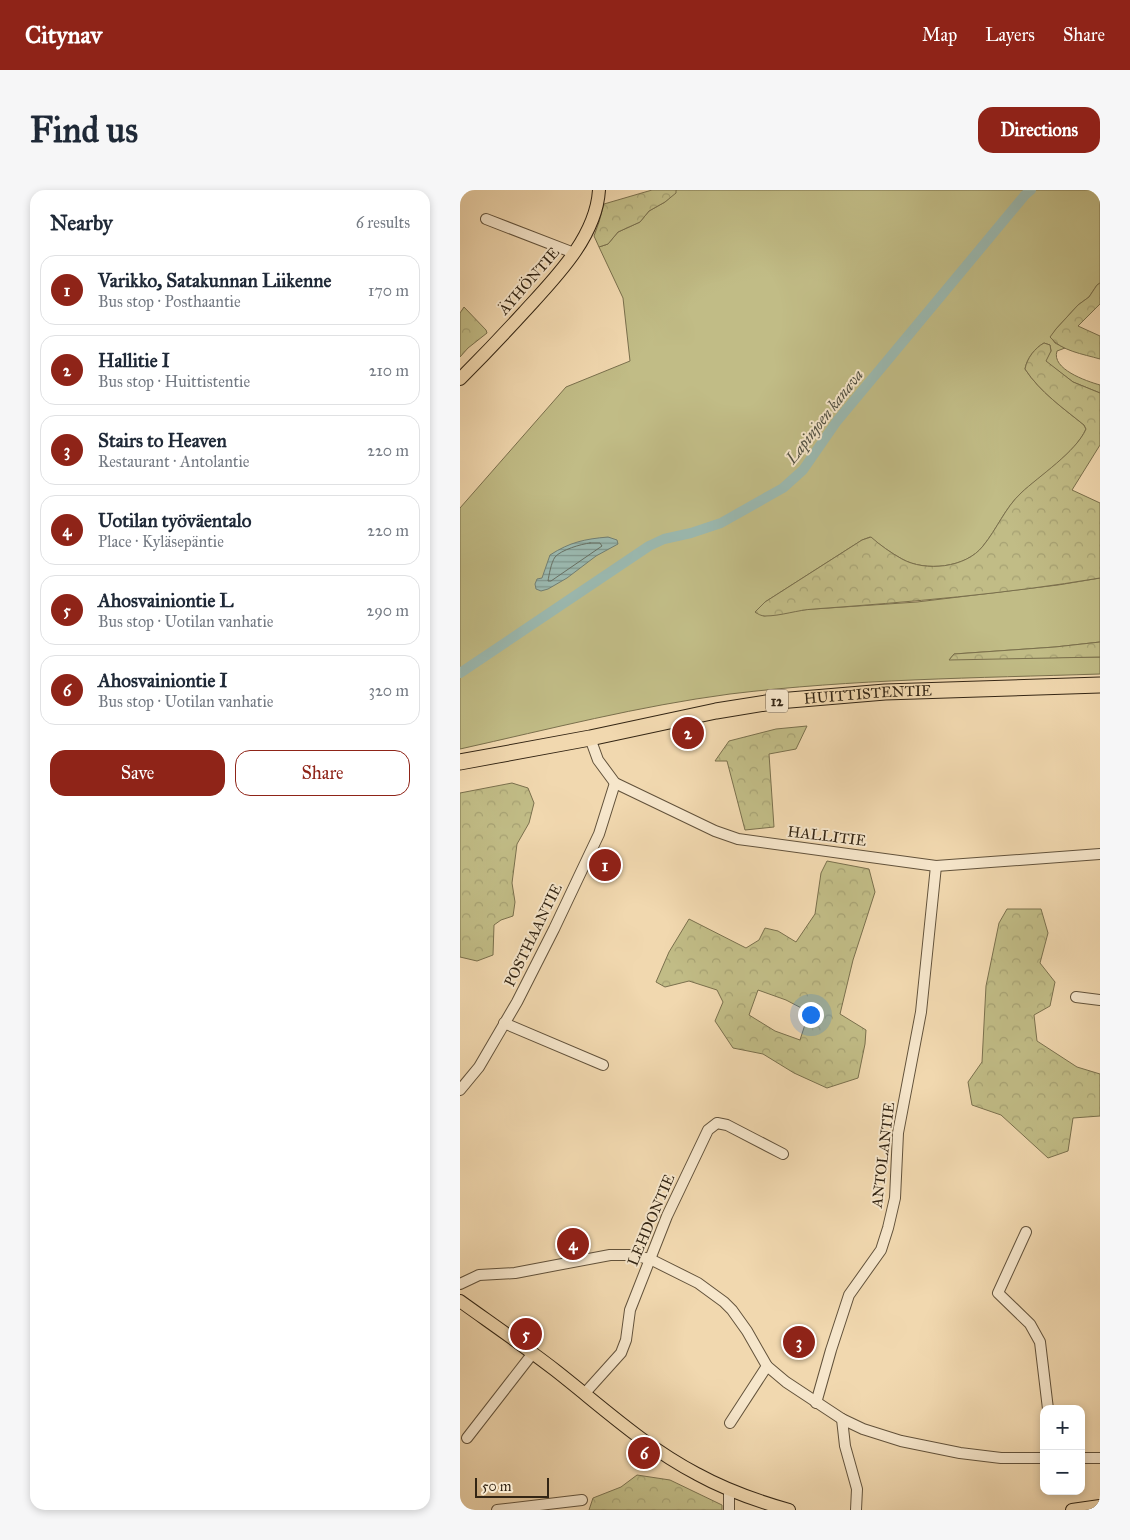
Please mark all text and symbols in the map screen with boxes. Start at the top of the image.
text: Citynav [25,20,102,50]
text: Map [922,24,957,46]
text: Layers [985,24,1035,46]
text: Share [1063,24,1105,46]
button: Directions [978,107,1100,153]
text: Find us [30,109,138,152]
text: Nearby [50,210,113,236]
text: 6 results [356,213,410,232]
street label: ÄYHÖNTIE [493,243,563,319]
text: Varikko, Satakunnan Liikenne [98,269,331,292]
text: 1 [64,281,70,300]
text: 170 m [368,281,409,300]
text: Bus stop · Posthaantie [98,292,241,311]
text: Hallitie I [98,349,170,372]
text: 2 [63,361,71,380]
text: 210 m [369,361,409,380]
water label: Lapinjoen kanava [781,365,868,469]
text: Bus stop · Huittistentie [98,372,250,391]
text: Stairs to Heaven [98,429,227,452]
text: 3 [64,441,70,460]
text: 220 m [367,441,409,460]
text: Restaurant · Antolantie [98,452,249,471]
text: Uotilan työväentalo [98,509,252,532]
text: 4 [63,521,71,540]
text: 220 m [367,521,409,540]
text: Place · Kyläsepäntie [98,532,224,551]
text: Ahosvainiontie L [98,589,234,612]
text: 5 [63,601,71,620]
text: 290 m [366,601,409,620]
text: Bus stop · Uotilan vanhatie [98,612,274,631]
text: Ahosvainiontie I [98,669,228,692]
text: 6 [63,681,71,700]
text: 320 m [369,681,409,700]
street label: HUITTISTENTIE [803,681,932,708]
road number: 12 [766,690,788,712]
text: Bus stop · Uotilan vanhatie [98,692,274,711]
pin: 2 [672,714,704,752]
button: Save [50,750,225,796]
button: Share [235,750,410,796]
street label: HALLITIE [787,822,868,850]
pin: 1 [589,846,621,884]
street label: POSTHAANTIE [500,880,566,989]
your location [798,1002,824,1028]
street label: ANTOLANTIE [867,1101,898,1210]
street label: LEHDONTIE [624,1171,679,1269]
pin: 4 [557,1225,589,1263]
pin: 5 [510,1315,542,1353]
pin: 3 [783,1323,815,1361]
map controls [1040,1405,1085,1495]
button: + [1040,1405,1085,1450]
pin: 6 [628,1434,660,1472]
button: − [1040,1450,1085,1495]
scale bar [475,1475,549,1498]
text: 50 m [482,1478,511,1495]

